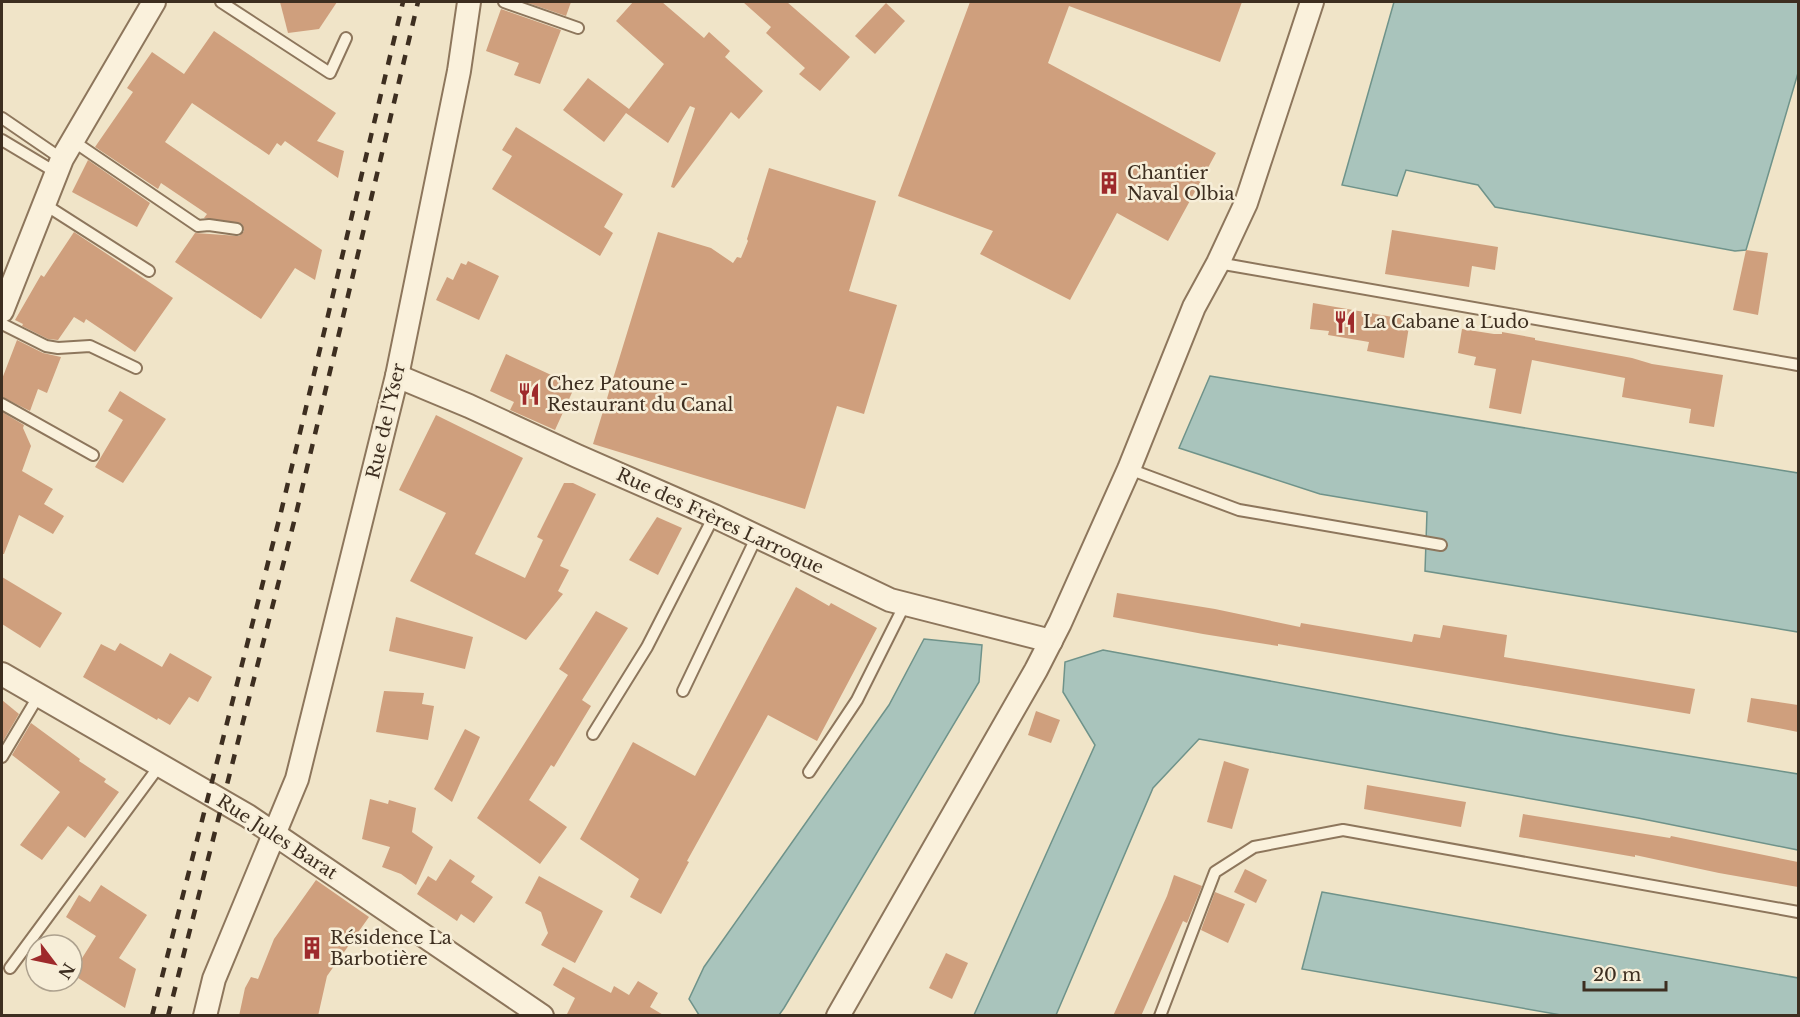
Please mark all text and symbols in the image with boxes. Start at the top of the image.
place label: Chantier Naval Olbia [1127,162,1235,205]
building icon: Chantier Naval Olbia [1096,170,1122,196]
restaurant icon: La Cabane a Ludo [1332,309,1358,335]
place label: La Cabane a Ludo [1363,311,1529,333]
street label: Rue de l'Yser [362,361,410,481]
place label: Chez Patoune - Restaurant du Canal [547,373,733,416]
restaurant icon: Chez Patoune - Restaurant du Canal [516,381,542,407]
street label: Rue des Frères Larroque [613,463,827,579]
street label: Rue Jules Barat [213,790,342,884]
place label: Résidence La Barbotière [330,927,452,970]
north arrow [24,933,84,993]
building icon: Résidence La Barbotière [299,935,325,961]
scale bar [1584,954,1666,992]
text: N [54,959,79,983]
text: 20 m [1593,964,1641,986]

